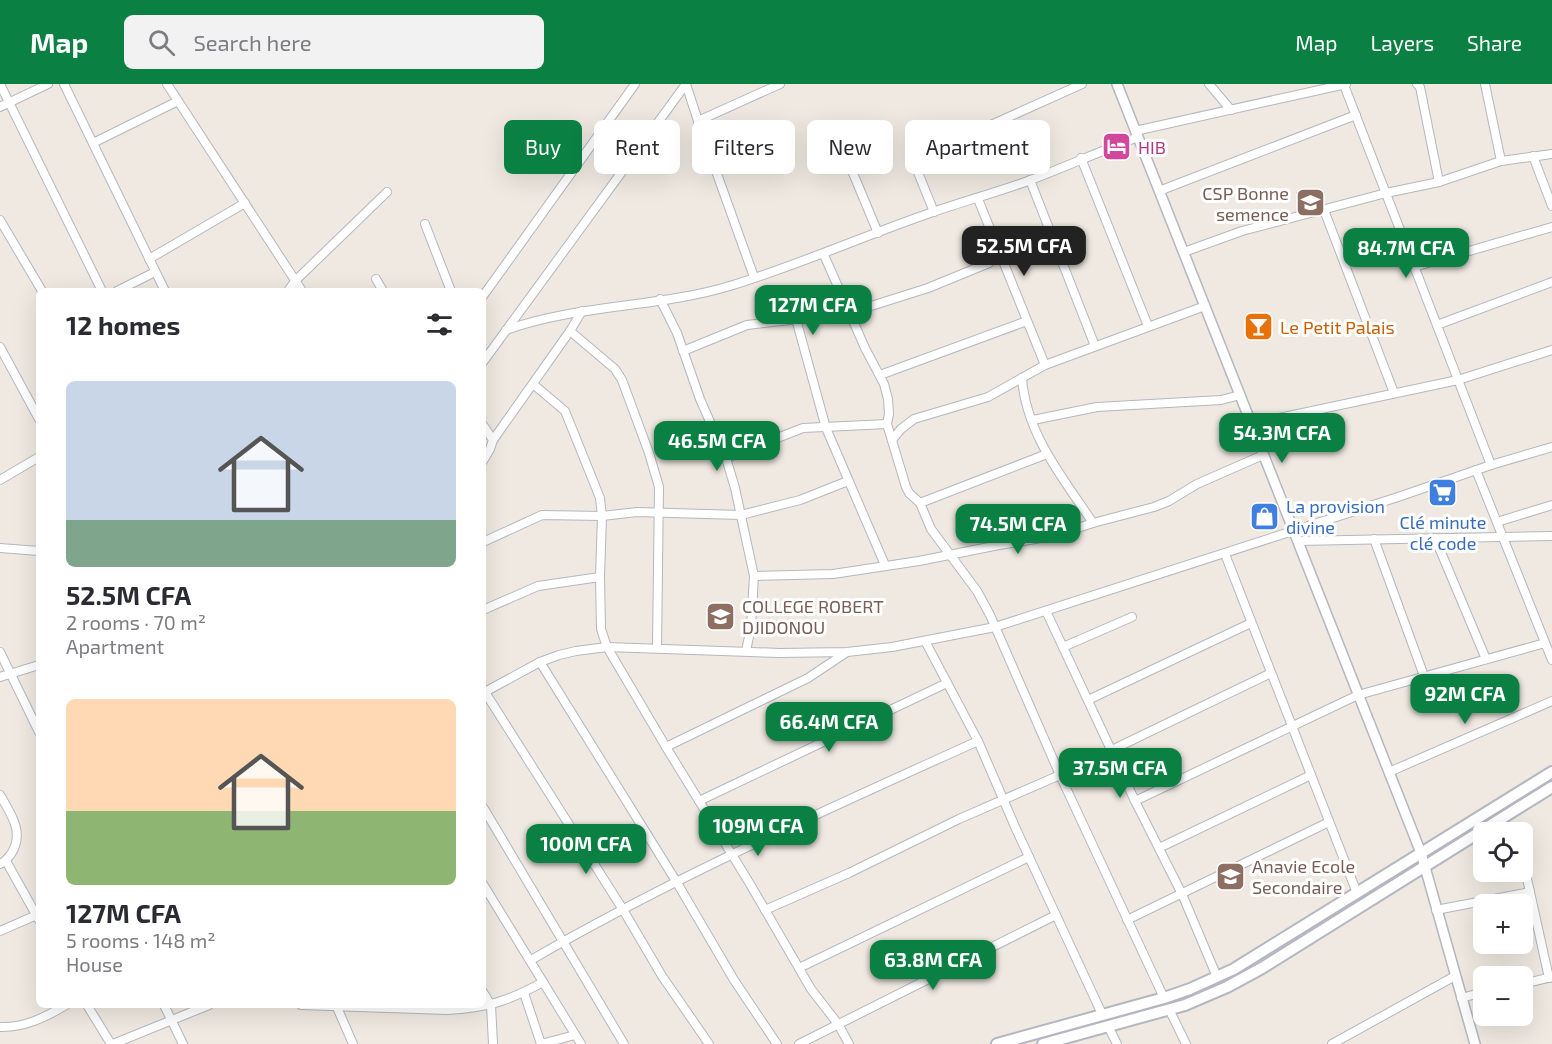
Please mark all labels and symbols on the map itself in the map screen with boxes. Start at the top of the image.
hotel icon: HIB [1101,131,1133,163]
place label: HIB [1138,136,1166,158]
place label: CSP Bonne semence [1202,182,1289,225]
school or university icon: CSP Bonne semence [1294,187,1326,219]
pin: 52.5M CFA [955,226,1093,277]
pin: 84.7M CFA [1337,228,1475,279]
pin: 127M CFA [751,285,875,336]
bar icon: Le Petit Palais [1243,311,1275,343]
place label: Le Petit Palais [1280,316,1395,338]
pin: 54.3M CFA [1213,413,1351,464]
pin: 46.5M CFA [648,421,786,472]
supermarket icon: Clé minute clé code [1427,477,1459,509]
place label: La provision divine [1286,495,1385,538]
shop icon: La provision divine [1249,500,1281,532]
pin: 74.5M CFA [949,504,1087,555]
place label: Clé minute clé code [1400,511,1486,554]
place label: COLLEGE ROBERT DJIDONOU [742,595,884,638]
school or university icon: COLLEGE ROBERT DJIDONOU [705,600,737,632]
pin: 92M CFA [1410,674,1520,725]
pin: 66.4M CFA [760,702,898,753]
pin: 37.5M CFA [1051,748,1189,799]
pin: 109M CFA [696,806,820,857]
pin: 100M CFA [524,824,648,875]
place label: Anavie Ecole Secondaire [1252,855,1355,898]
school or university icon: Anavie Ecole Secondaire [1215,860,1247,892]
pin: 63.8M CFA [864,940,1002,991]

